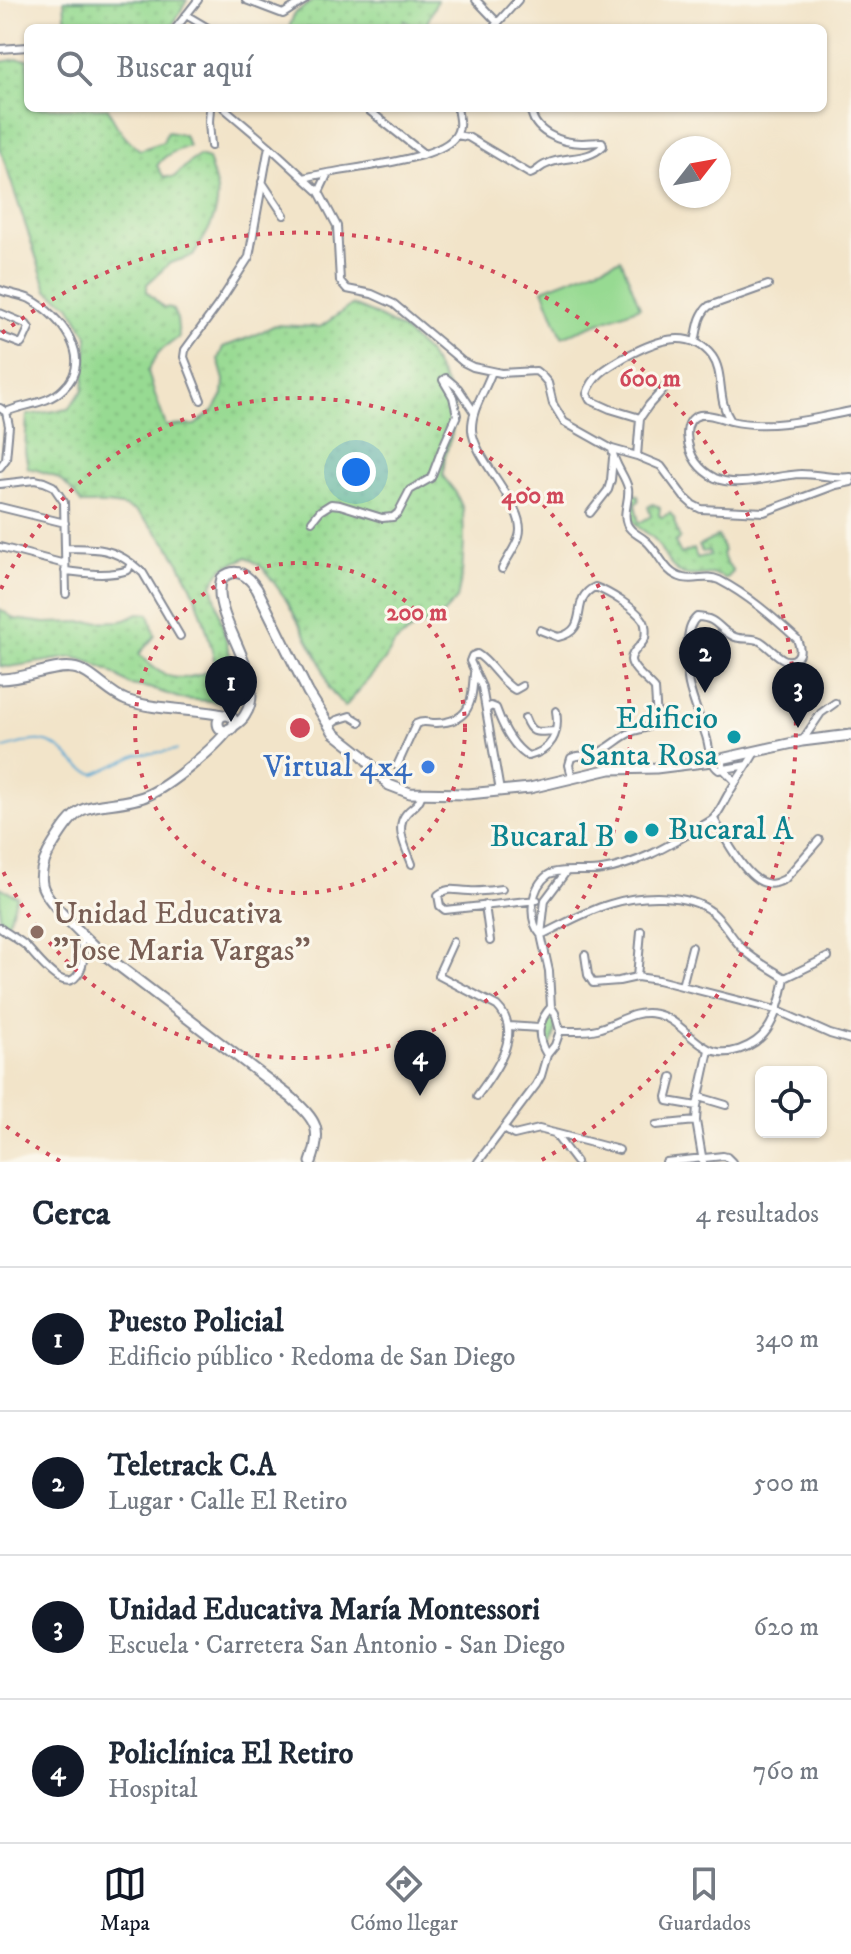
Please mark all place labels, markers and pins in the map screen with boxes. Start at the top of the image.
pin: 2 [679,627,731,693]
pin: 1 [205,656,257,722]
pin: 3 [772,662,824,728]
place label: Edificio Santa Rosa [579,699,718,776]
centre of rings [286,714,314,742]
marker: Edificio Santa Rosa [725,728,743,746]
place label: Virtual 4x4 [263,747,413,787]
marker: Virtual 4x4 [419,758,437,776]
place label: Bucaral A [668,810,794,850]
place label: Bucaral B [490,817,615,857]
marker: Bucaral A [643,821,661,839]
marker: Bucaral B [622,828,640,846]
place label: Unidad Educativa "Jose Maria Vargas" [53,894,310,971]
marker: Unidad Educativa "Jose Maria Vargas" [28,923,46,941]
pin: 4 [394,1030,446,1096]

